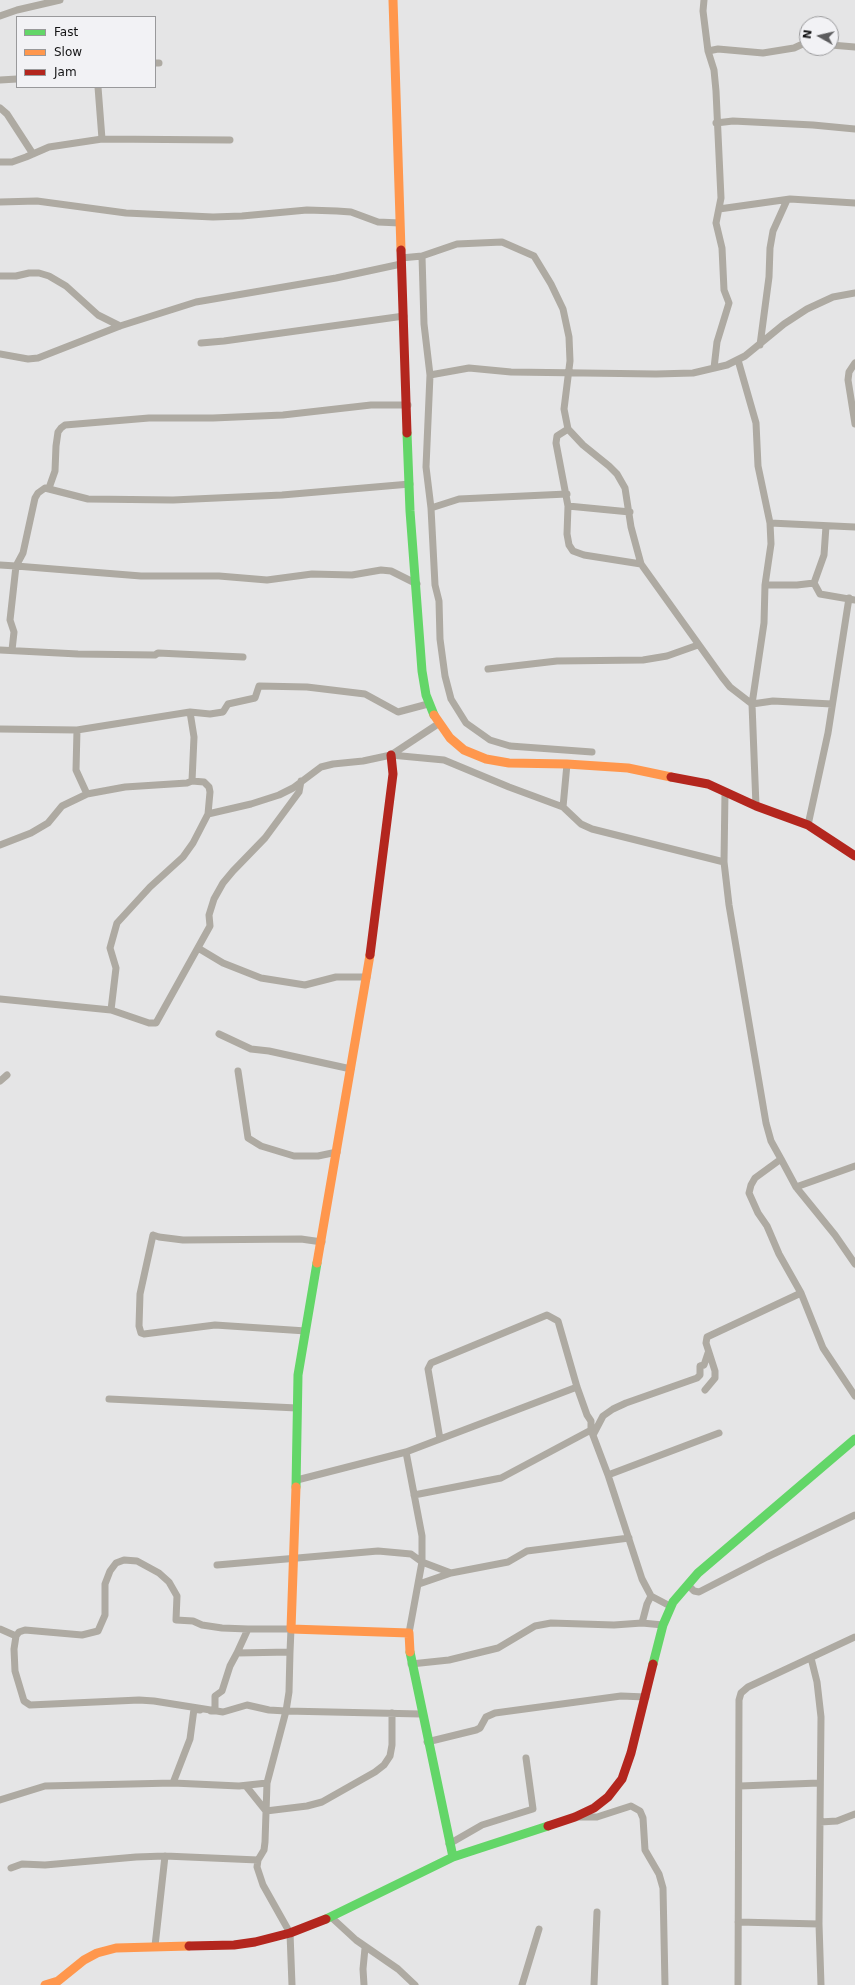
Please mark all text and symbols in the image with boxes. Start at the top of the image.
legend [16,16,156,88]
north arrow [799,16,839,56]
text: Fast [54,25,78,39]
text: N [801,29,815,40]
text: Slow [54,45,82,59]
text: Jam [54,65,77,79]

